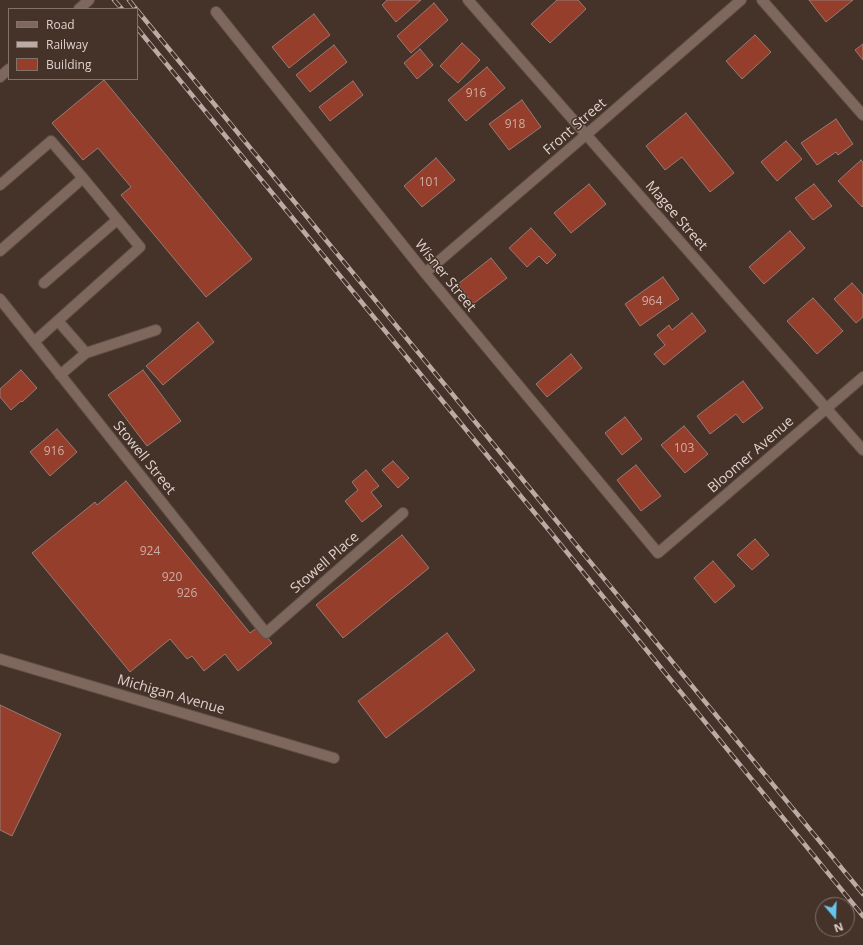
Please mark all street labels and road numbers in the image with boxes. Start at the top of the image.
street label: Front Street [540,95,610,159]
street label: Magee Street [641,178,711,254]
street label: Wisner Street [411,237,479,315]
street label: Bloomer Avenue [705,413,797,497]
street label: Stowell Street [109,418,179,498]
street label: Stowell Place [287,529,363,597]
street label: Michigan Avenue [115,672,227,718]

